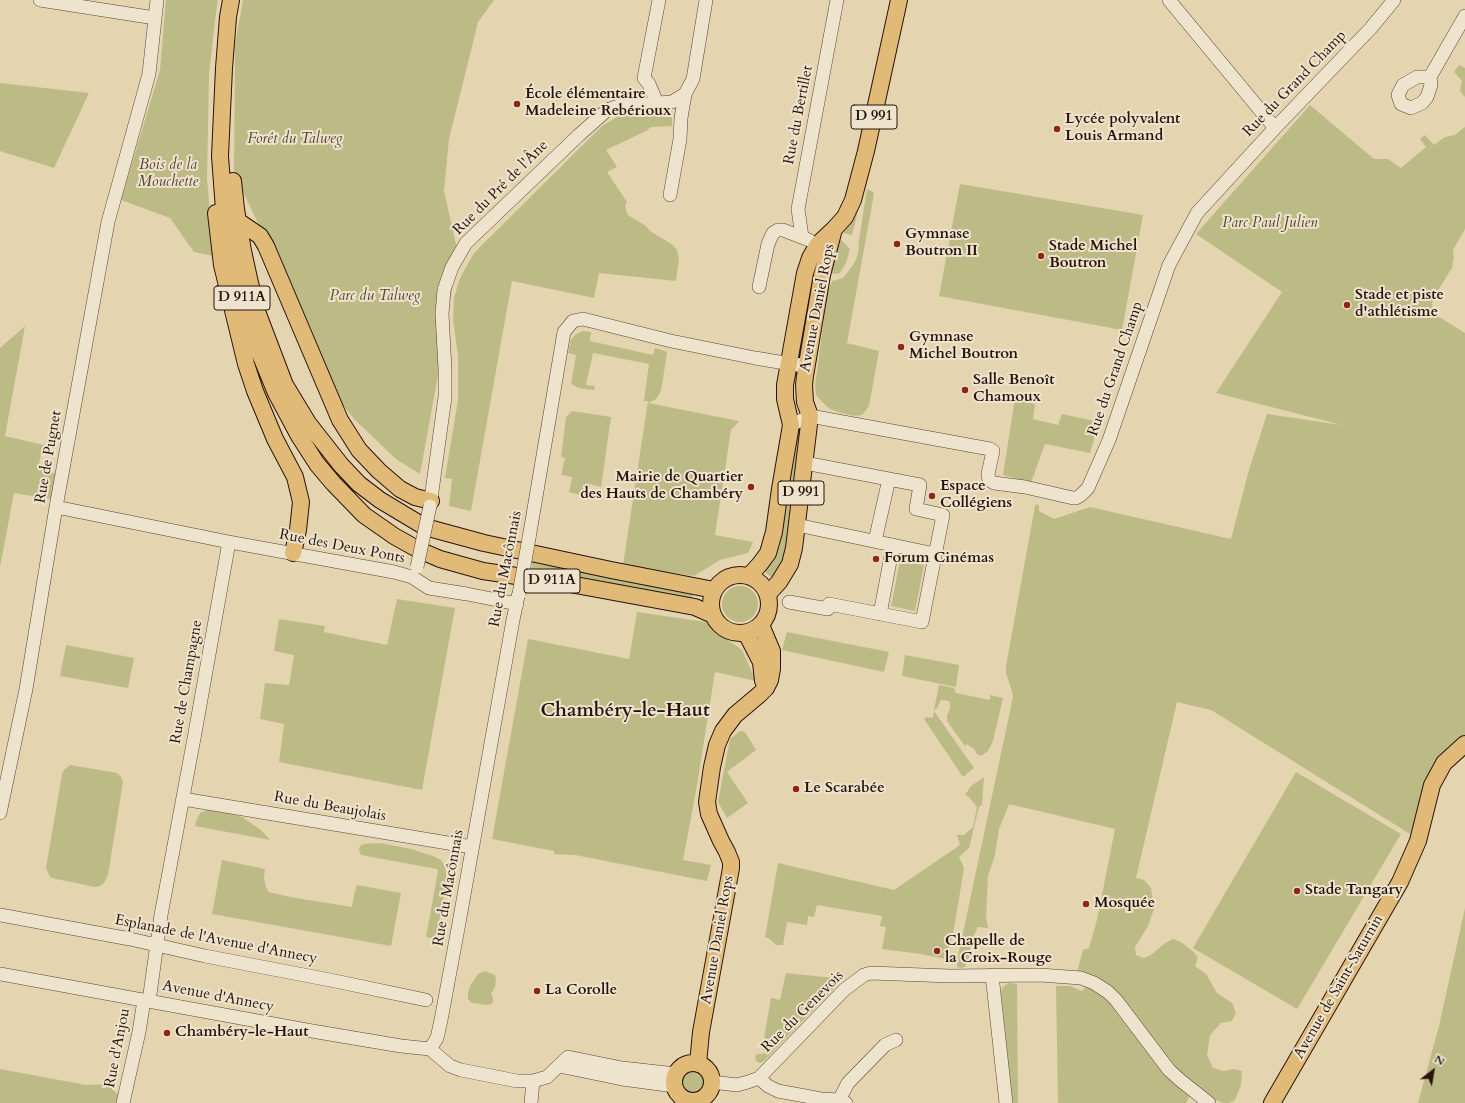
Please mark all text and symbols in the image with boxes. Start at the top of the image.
street label: Rue du Grand Champ [1240,27,1350,141]
street label: Rue du Bertillet [781,64,817,166]
place label: École élémentaire Madeleine Rebérioux [525,86,671,121]
marker: École élémentaire Madeleine Rebérioux [512,99,522,109]
road number: D 991 [851,105,897,129]
place label: Lycée polyvalent Louis Armand [1065,111,1180,146]
marker: Lycée polyvalent Louis Armand [1052,124,1062,134]
park label: Forêt du Talweg [247,131,343,149]
street label: Rue du Pré de l'Âne [450,137,552,239]
park label: Bois de la Mouchette [138,157,198,192]
park label: Parc Paul Julien [1222,215,1318,233]
place label: Gymnase Boutron II [905,226,978,261]
place label: Stade Michel Boutron [1049,238,1137,273]
marker: Gymnase Boutron II [892,239,902,249]
street label: Avenue Daniel Rops [797,242,839,374]
marker: Stade Michel Boutron [1036,251,1046,261]
road number: D 911A [214,286,270,310]
place label: Stade et piste d'athlétisme [1355,287,1444,322]
park label: Parc du Talweg [330,288,420,306]
street label: Rue du Grand Champ [1085,299,1147,439]
marker: Stade et piste d'athlétisme [1342,300,1352,310]
place label: Gymnase Michel Boutron [909,329,1018,364]
marker: Gymnase Michel Boutron [896,342,906,352]
place label: Salle Benoît Chamoux [973,372,1055,407]
marker: Salle Benoît Chamoux [960,385,970,395]
street label: Rue de Pugnet [32,409,66,505]
place label: Mairie de Quartier des Hauts de Chambéry [580,469,743,504]
place label: Espace Collégiens [940,478,1012,513]
road number: D 991 [778,481,824,505]
marker: Mairie de Quartier des Hauts de Chambéry [746,482,756,492]
marker: Espace Collégiens [927,491,937,501]
street label: Rue du Macônnais [486,509,526,629]
street label: Rue des Deux Ponts [278,526,406,568]
place label: Forum Cinémas [884,550,994,568]
marker: Forum Cinémas [871,554,881,564]
road number: D 911A [524,569,580,593]
street label: Rue de Champagne [167,619,207,745]
district label: Chambéry-le-Haut [540,701,710,723]
place label: Le Scarabée [804,780,885,798]
marker: Le Scarabée [791,784,801,794]
street label: Rue du Beaujolais [273,788,387,826]
street label: Rue du Macônnais [430,828,468,948]
street label: Avenue Daniel Rops [698,874,738,1006]
place label: Stade Tangary [1305,882,1403,900]
marker: Stade Tangary [1292,886,1302,896]
place label: Mosquée [1094,895,1155,913]
marker: Mosquée [1081,899,1091,909]
street label: Esplanade de l'Avenue d'Annecy [113,912,319,968]
street label: Avenue de Saint-Saturnin [1290,912,1388,1062]
place label: Chapelle de la Croix-Rouge [945,933,1052,968]
marker: Chapelle de la Croix-Rouge [932,946,942,956]
street label: Rue du Genevois [758,967,848,1057]
street label: Avenue d'Annecy [161,977,275,1017]
place label: La Corolle [545,982,617,1000]
marker: La Corolle [532,986,542,996]
street label: Rue d'Anjou [101,1007,135,1089]
place label: Chambéry-le-Haut [175,1024,309,1042]
marker: Chambéry-le-Haut [162,1028,172,1038]
north arrow [1413,1051,1453,1091]
text: N [1431,1051,1447,1069]

